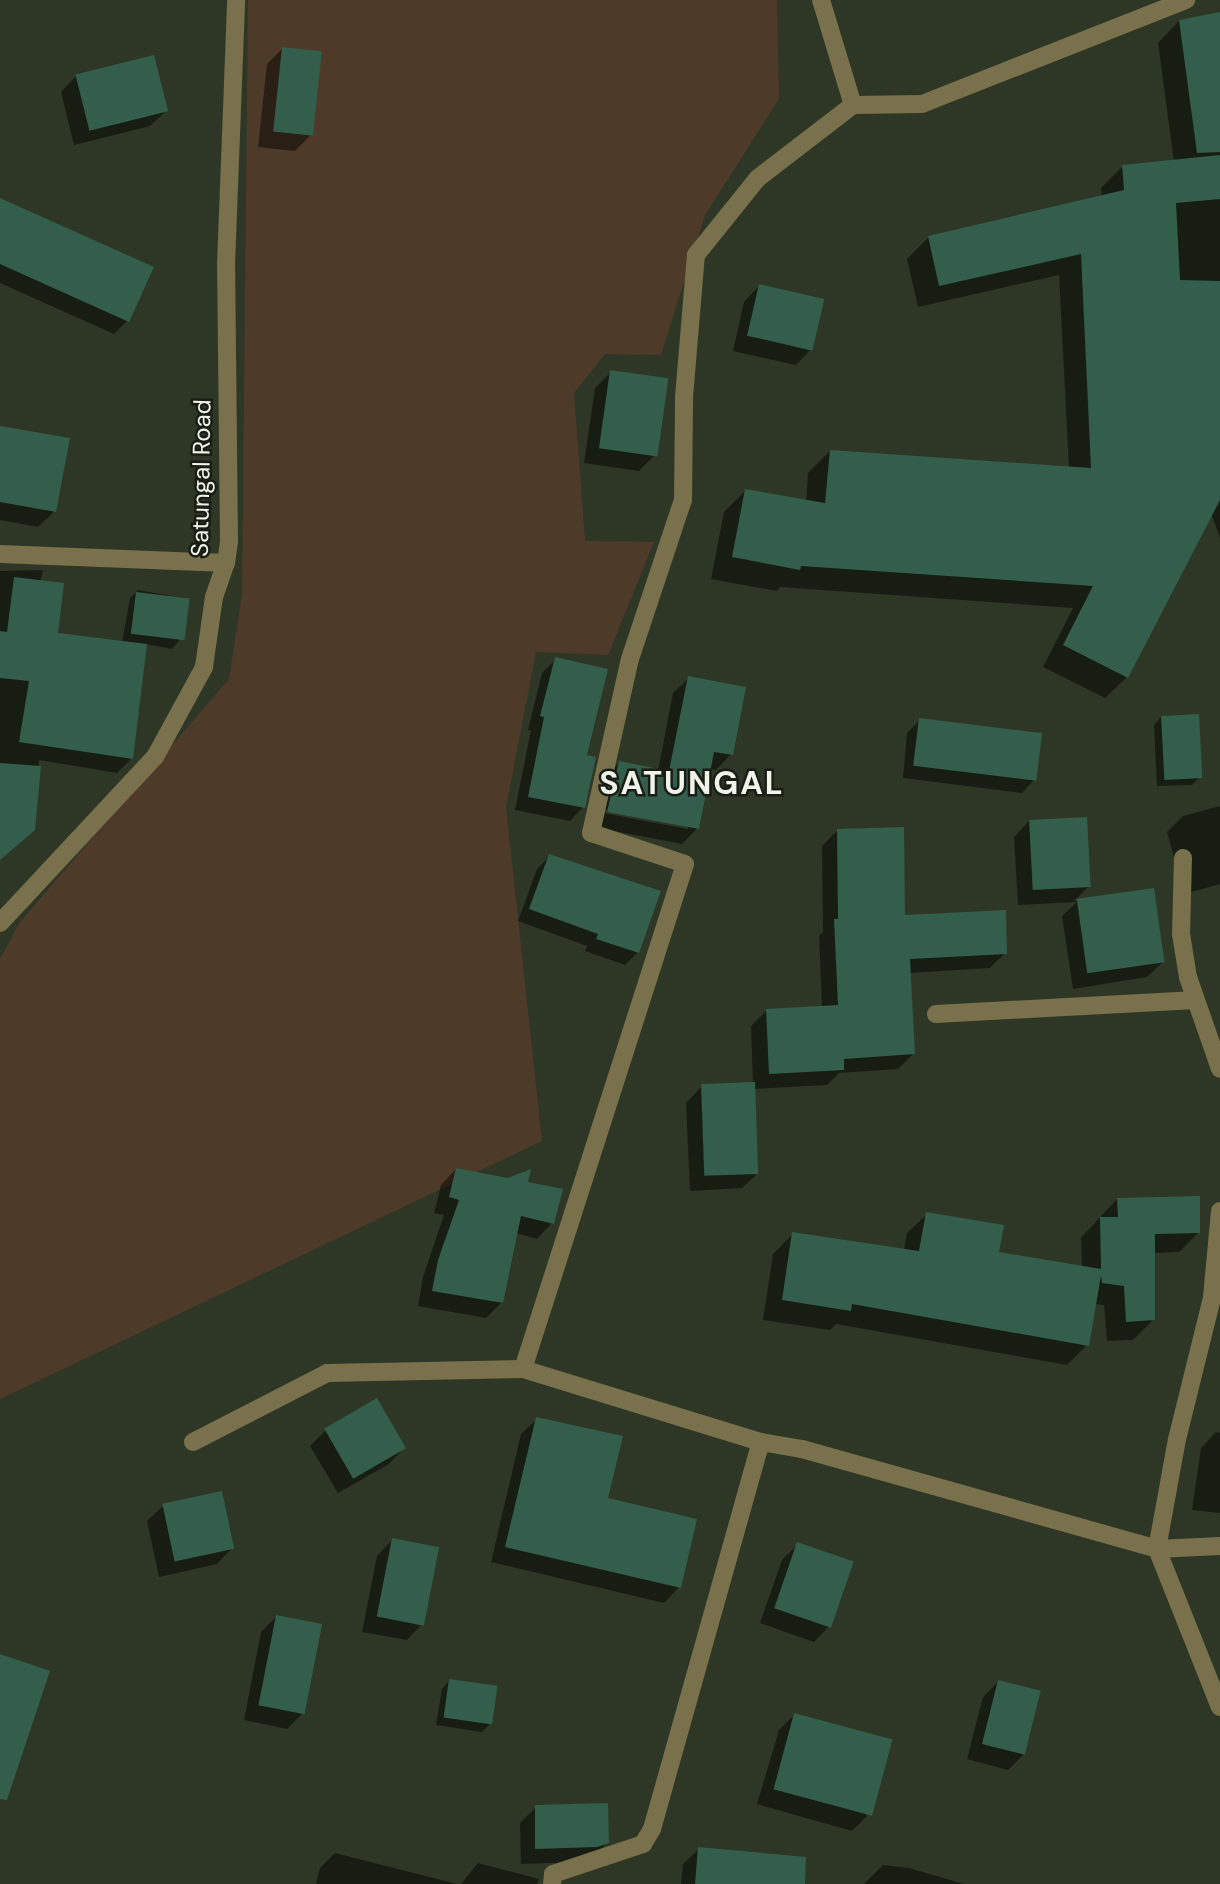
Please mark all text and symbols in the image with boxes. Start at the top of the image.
street label: Satungal Road [185,399,217,557]
district label: SATUNGAL [600,764,784,802]

